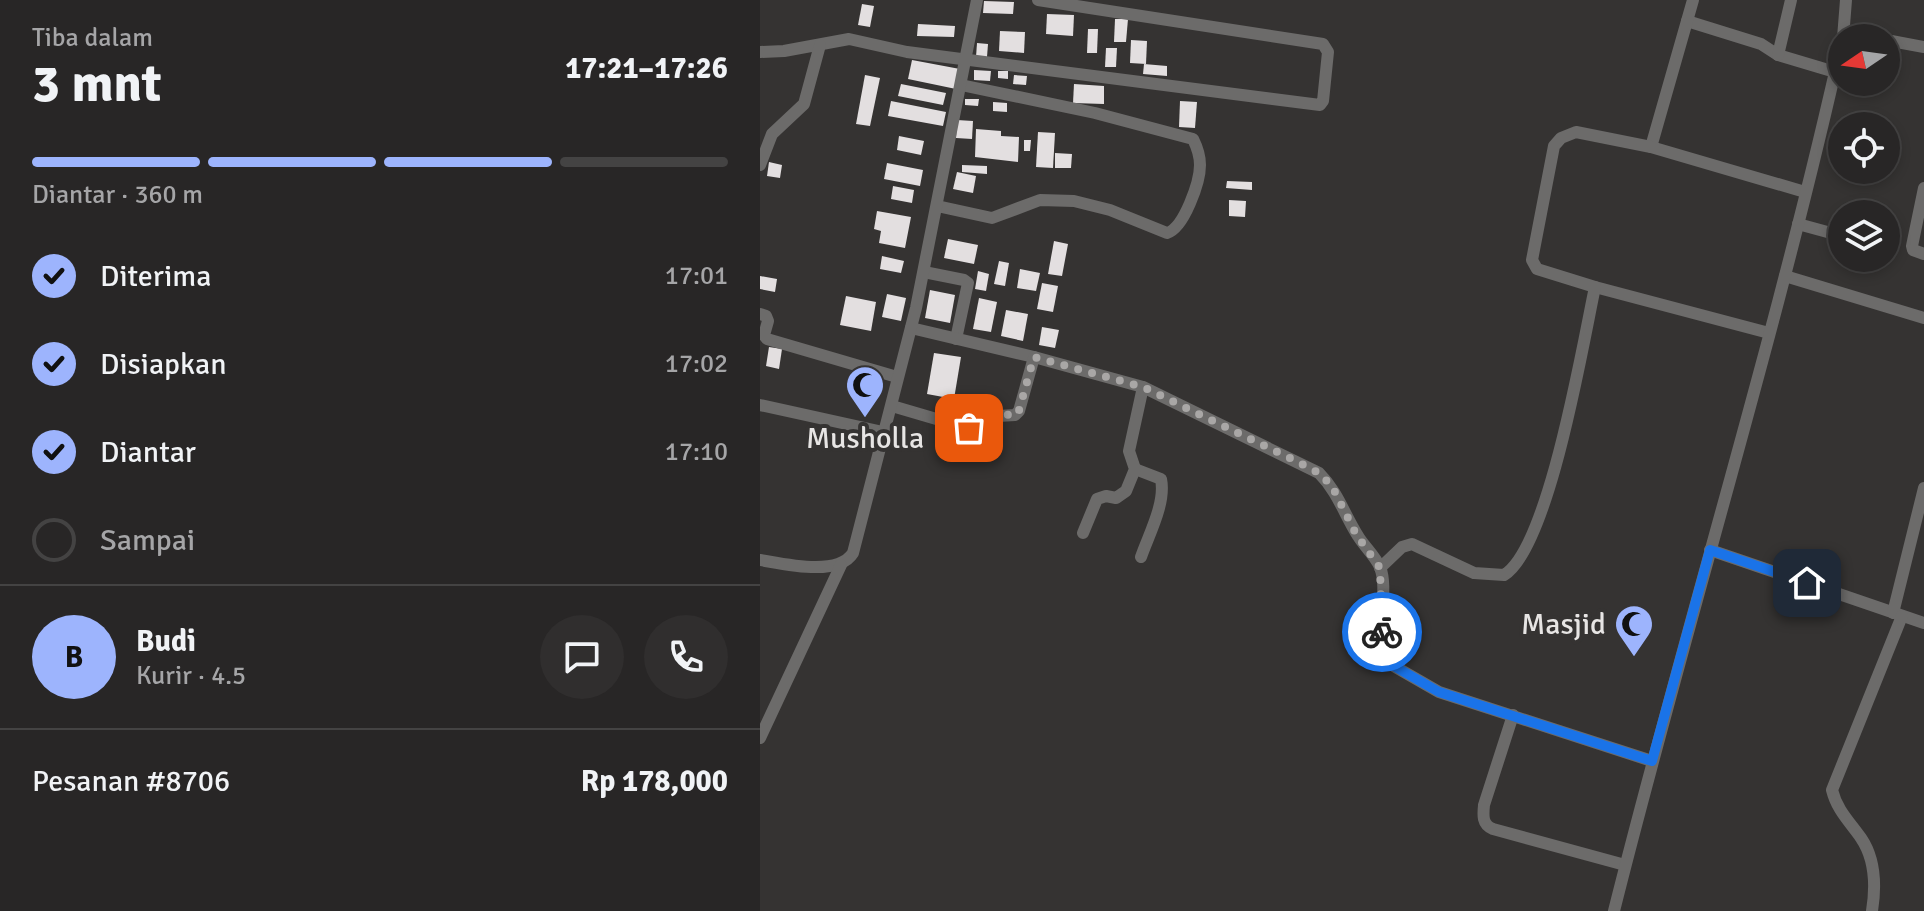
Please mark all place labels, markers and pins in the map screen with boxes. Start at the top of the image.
mosque icon: Musholla [844,364,886,419]
pin [935,394,1003,462]
place label: Musholla [806,420,924,457]
pin [1773,549,1841,617]
mosque icon: Masjid [1613,603,1655,658]
place label: Masjid [1521,606,1606,643]

